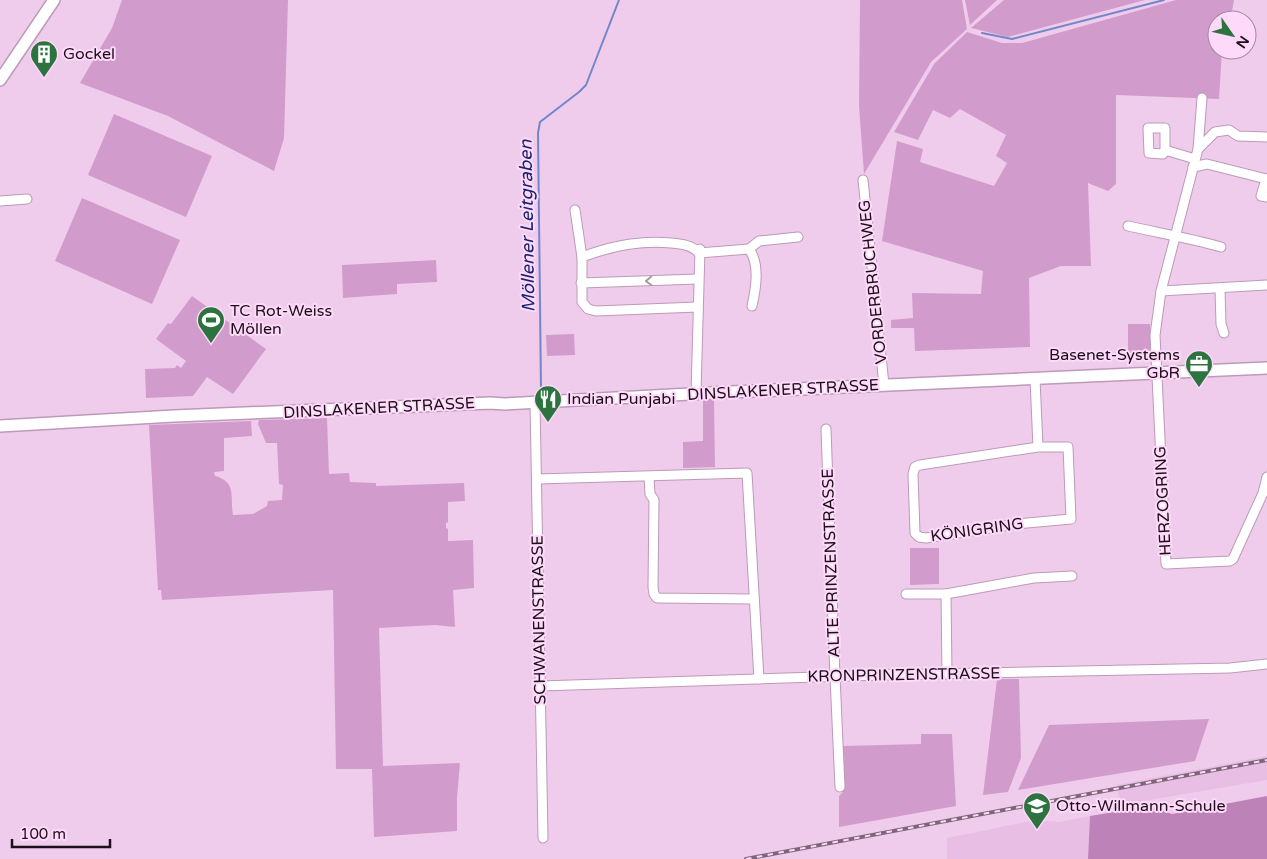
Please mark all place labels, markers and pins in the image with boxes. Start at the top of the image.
building icon: Gockel [29,39,59,78]
place label: Gockel [63,44,115,64]
place label: TC Rot-Weiss Möllen [230,301,332,339]
sports icon: TC Rot-Weiss Möllen [196,305,226,344]
place label: Basenet-Systems GbR [1049,345,1180,383]
office icon: Basenet-Systems GbR [1184,349,1214,388]
restaurant icon: Indian Punjabi [533,384,563,423]
place label: Indian Punjabi [567,389,675,409]
school or university icon: Otto-Willmann-Schule [1022,791,1052,830]
place label: Otto-Willmann-Schule [1056,796,1226,816]

